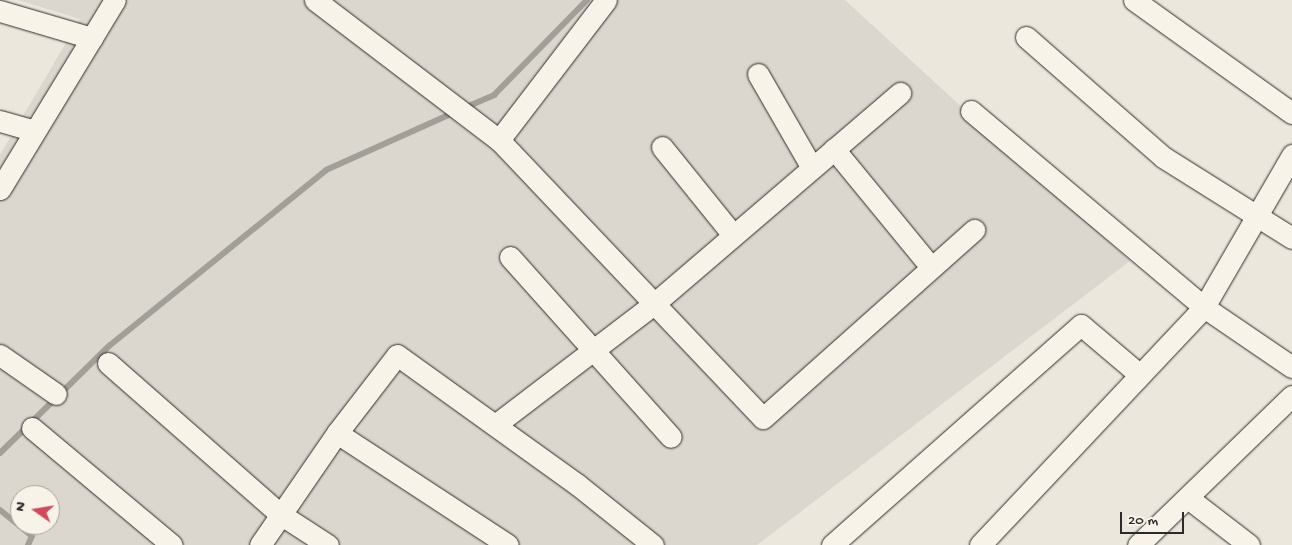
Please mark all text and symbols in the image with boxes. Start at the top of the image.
north arrow [10,485,60,535]
text: N [12,500,30,513]
scale bar [1122,502,1186,534]
text: 20 m [1128,512,1158,530]

